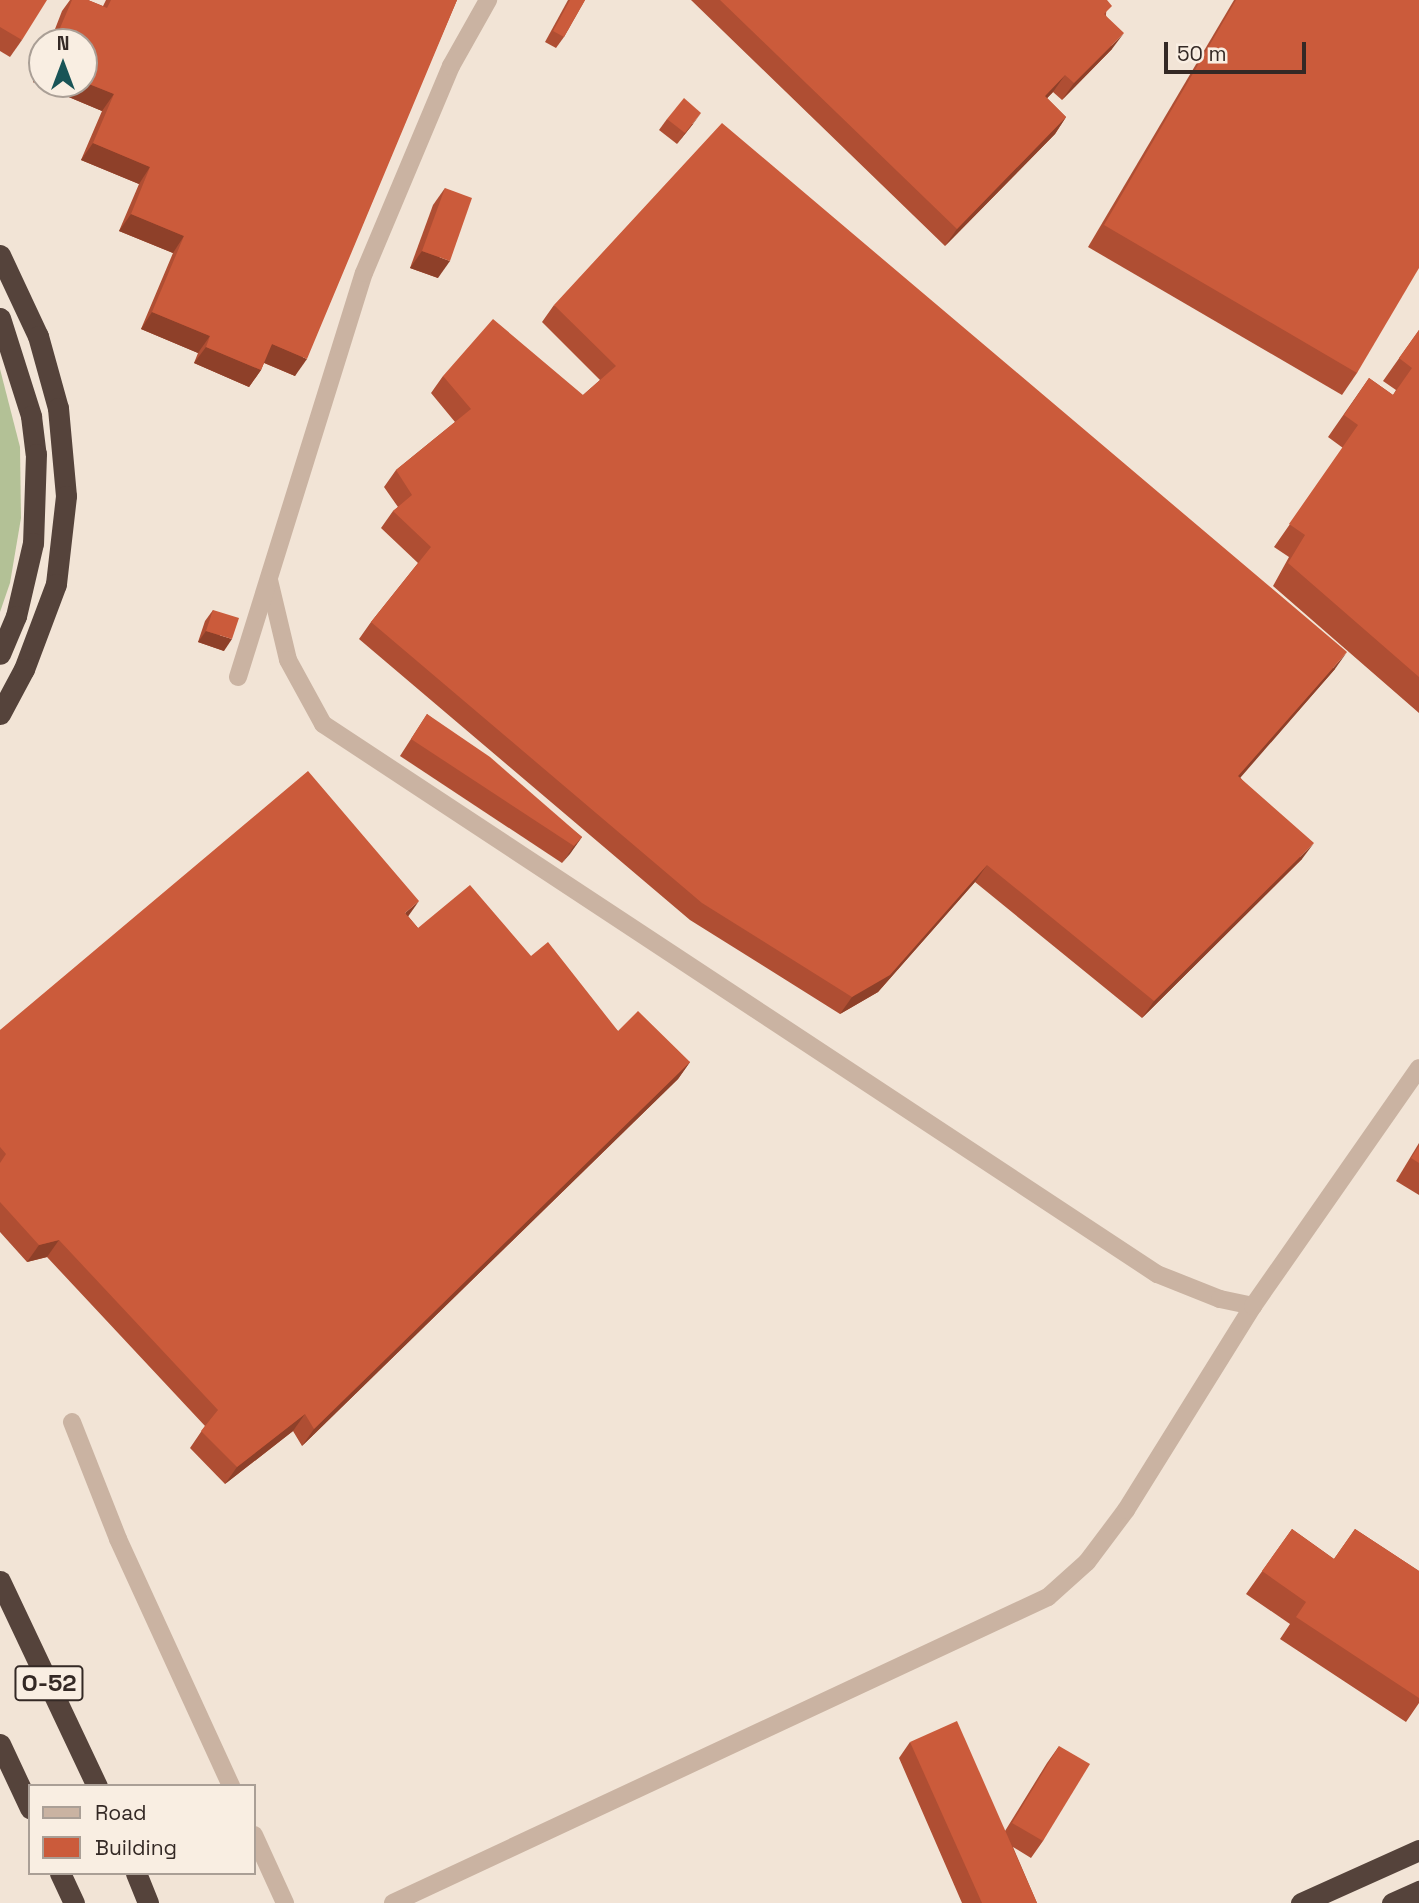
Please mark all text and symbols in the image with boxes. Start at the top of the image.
north arrow [28,28,98,98]
scale bar [1167,28,1309,72]
text: N [57,31,69,56]
text: 50 m [1177,40,1227,67]
road number: O-52 [14,1662,84,1703]
legend [28,1784,256,1875]
text: Road [95,1799,147,1826]
text: Building [95,1834,177,1861]

